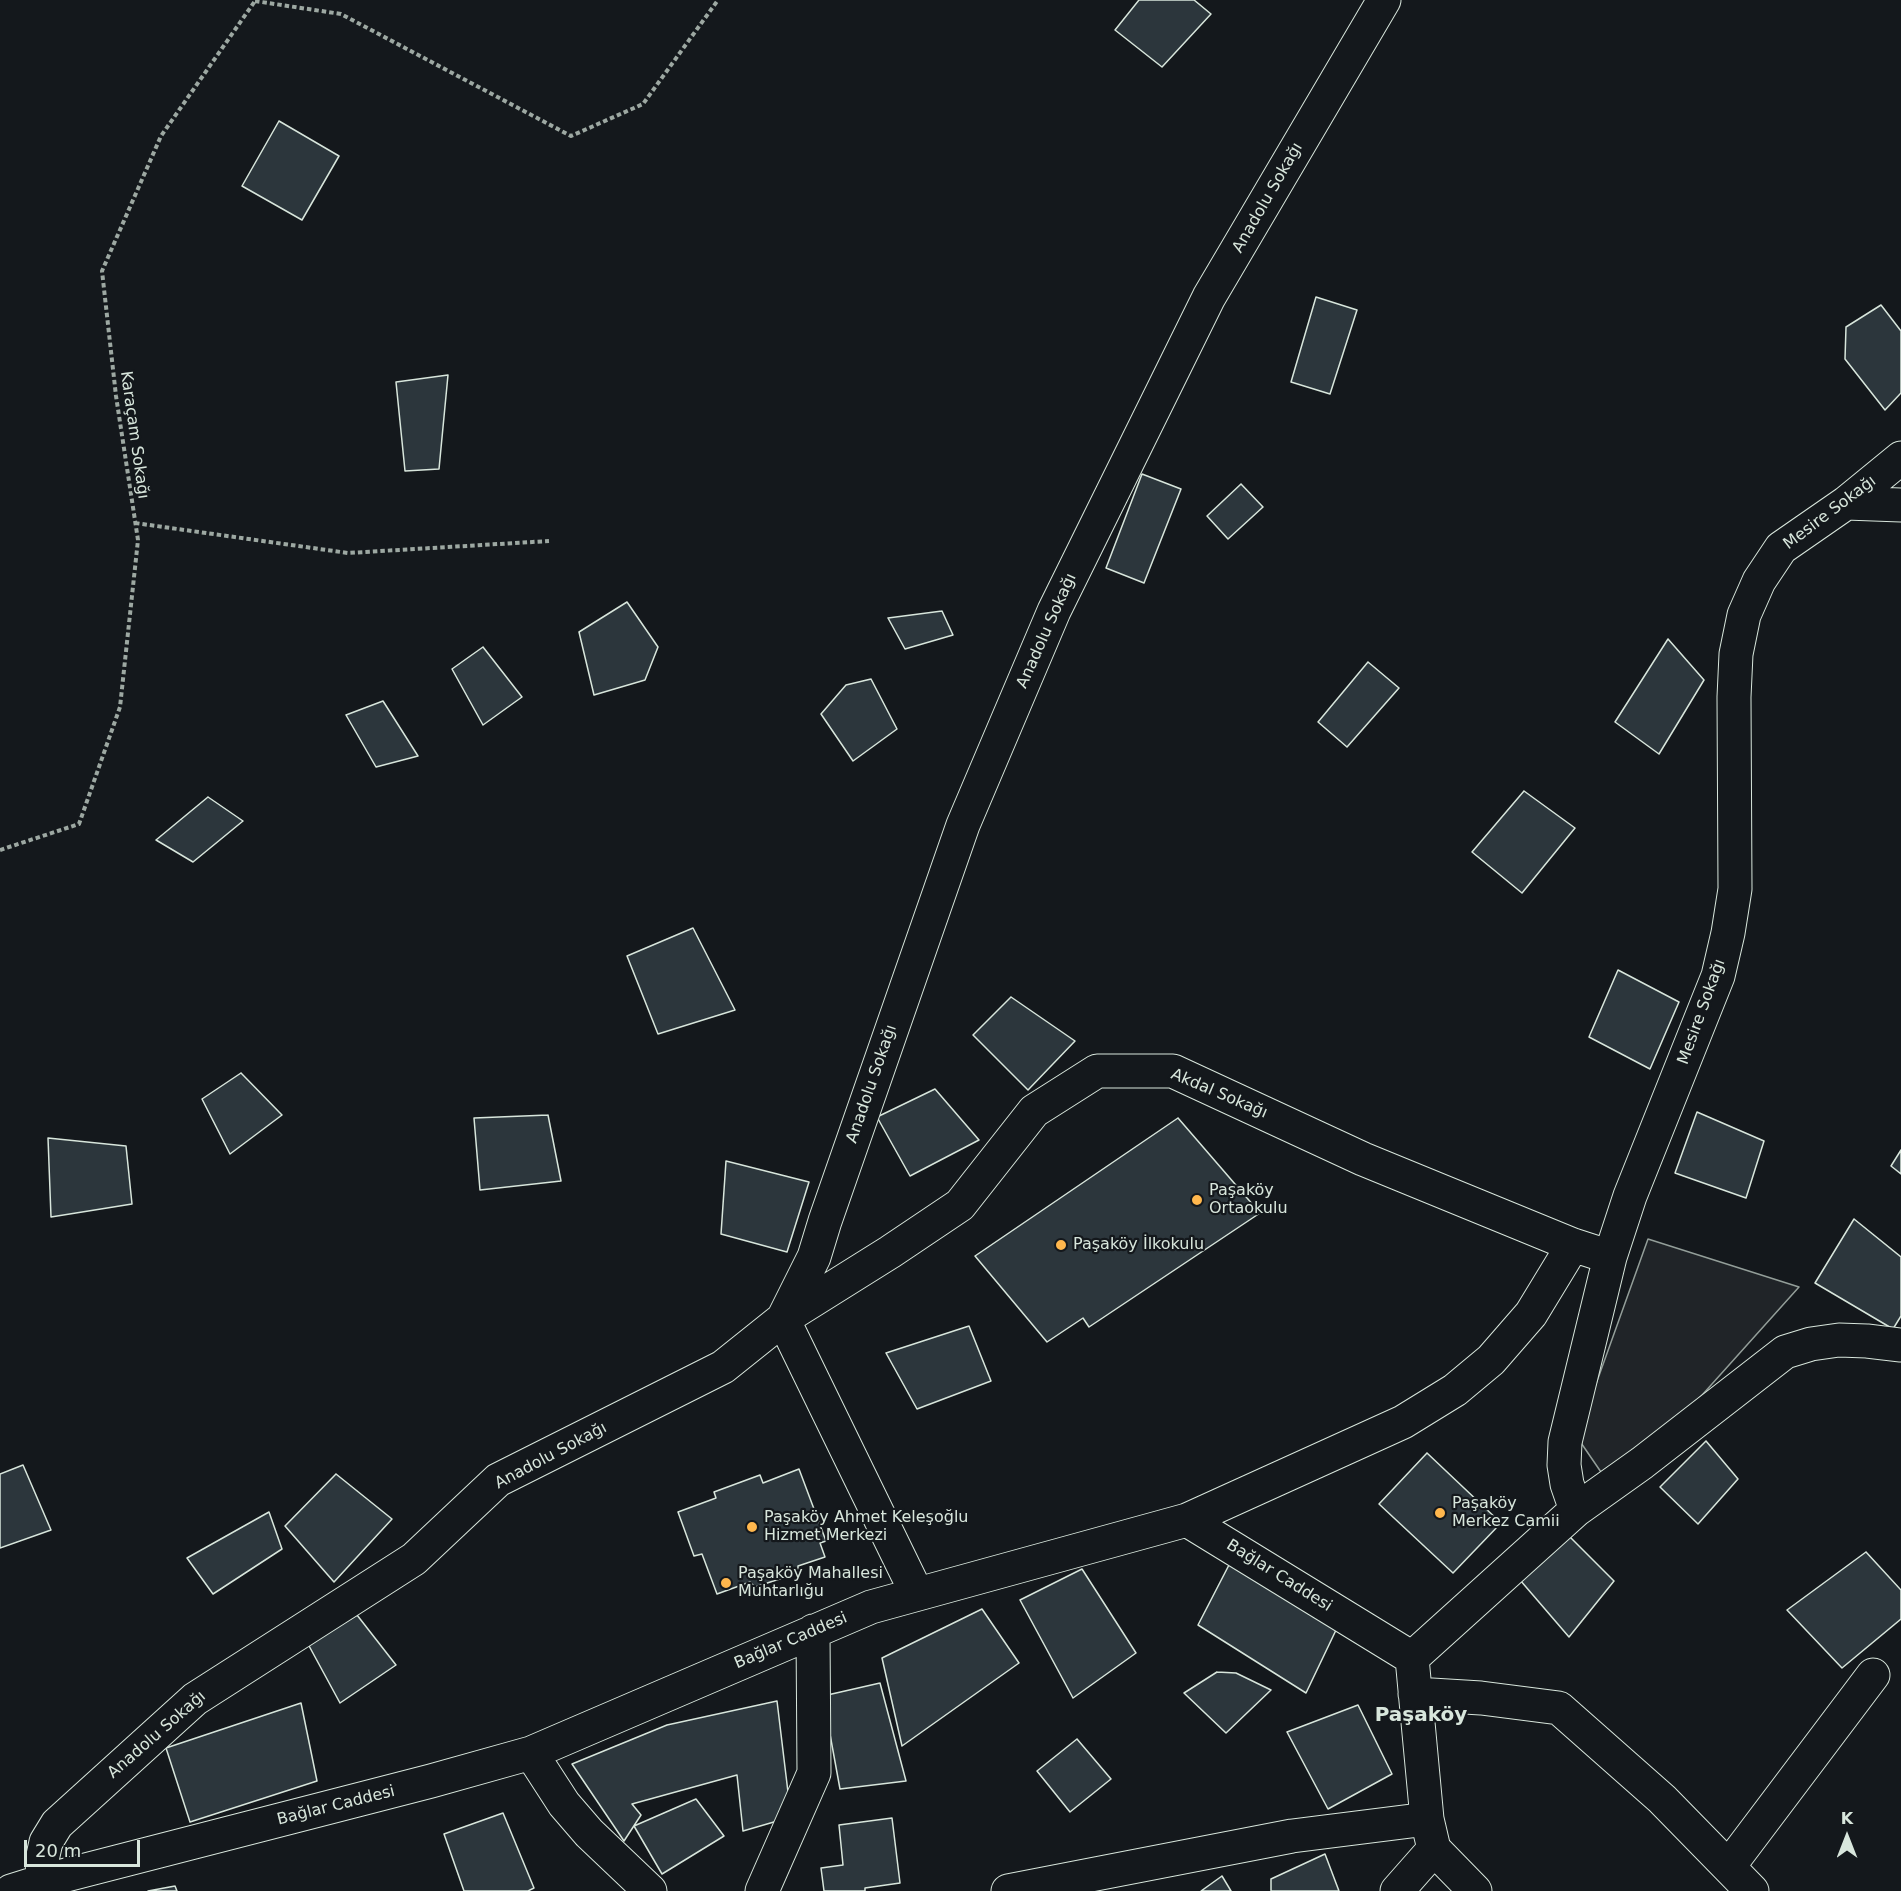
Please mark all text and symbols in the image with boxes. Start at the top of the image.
street label: Anadolu Sokağı [1229,140,1307,256]
street label: Karaçam Sokağı [116,370,152,500]
street label: Mesire Sokağı [1780,472,1880,554]
street label: Anadolu Sokağı [1013,571,1081,691]
street label: Mesire Sokağı [1674,957,1730,1067]
street label: Anadolu Sokağı [843,1022,901,1146]
street label: Akdal Sokağı [1168,1065,1270,1123]
place label: Paşaköy Ortaokulu [1209,1181,1288,1219]
marker: Paşaköy Ortaokulu [1190,1193,1204,1207]
place label: Paşaköy İlkokulu [1073,1235,1204,1255]
marker: Paşaköy İlkokulu [1054,1238,1068,1252]
street label: Anadolu Sokağı [492,1418,610,1494]
place label: Paşaköy Merkez Camii [1452,1494,1560,1532]
marker: Paşaköy Merkez Camii [1433,1506,1447,1520]
place label: Paşaköy Ahmet Keleşoğlu Hizmet Merkezi [764,1508,968,1546]
marker: Paşaköy Ahmet Keleşoğlu Hizmet Merkezi [745,1520,759,1534]
street label: Bağlar Caddesi [1223,1536,1335,1616]
place label: Paşaköy Mahallesi Muhtarlığu [738,1564,883,1602]
marker: Paşaköy Mahallesi Muhtarlığu [719,1576,733,1590]
street label: Bağlar Caddesi [732,1609,850,1673]
street label: Anadolu Sokağı [104,1687,210,1783]
district label: Paşaköy [1375,1704,1467,1728]
street label: Bağlar Caddesi [275,1782,397,1830]
north arrow [1817,1807,1877,1867]
text: K [1841,1809,1853,1828]
scale bar [27,1828,142,1866]
text: 20 m [35,1840,81,1861]

